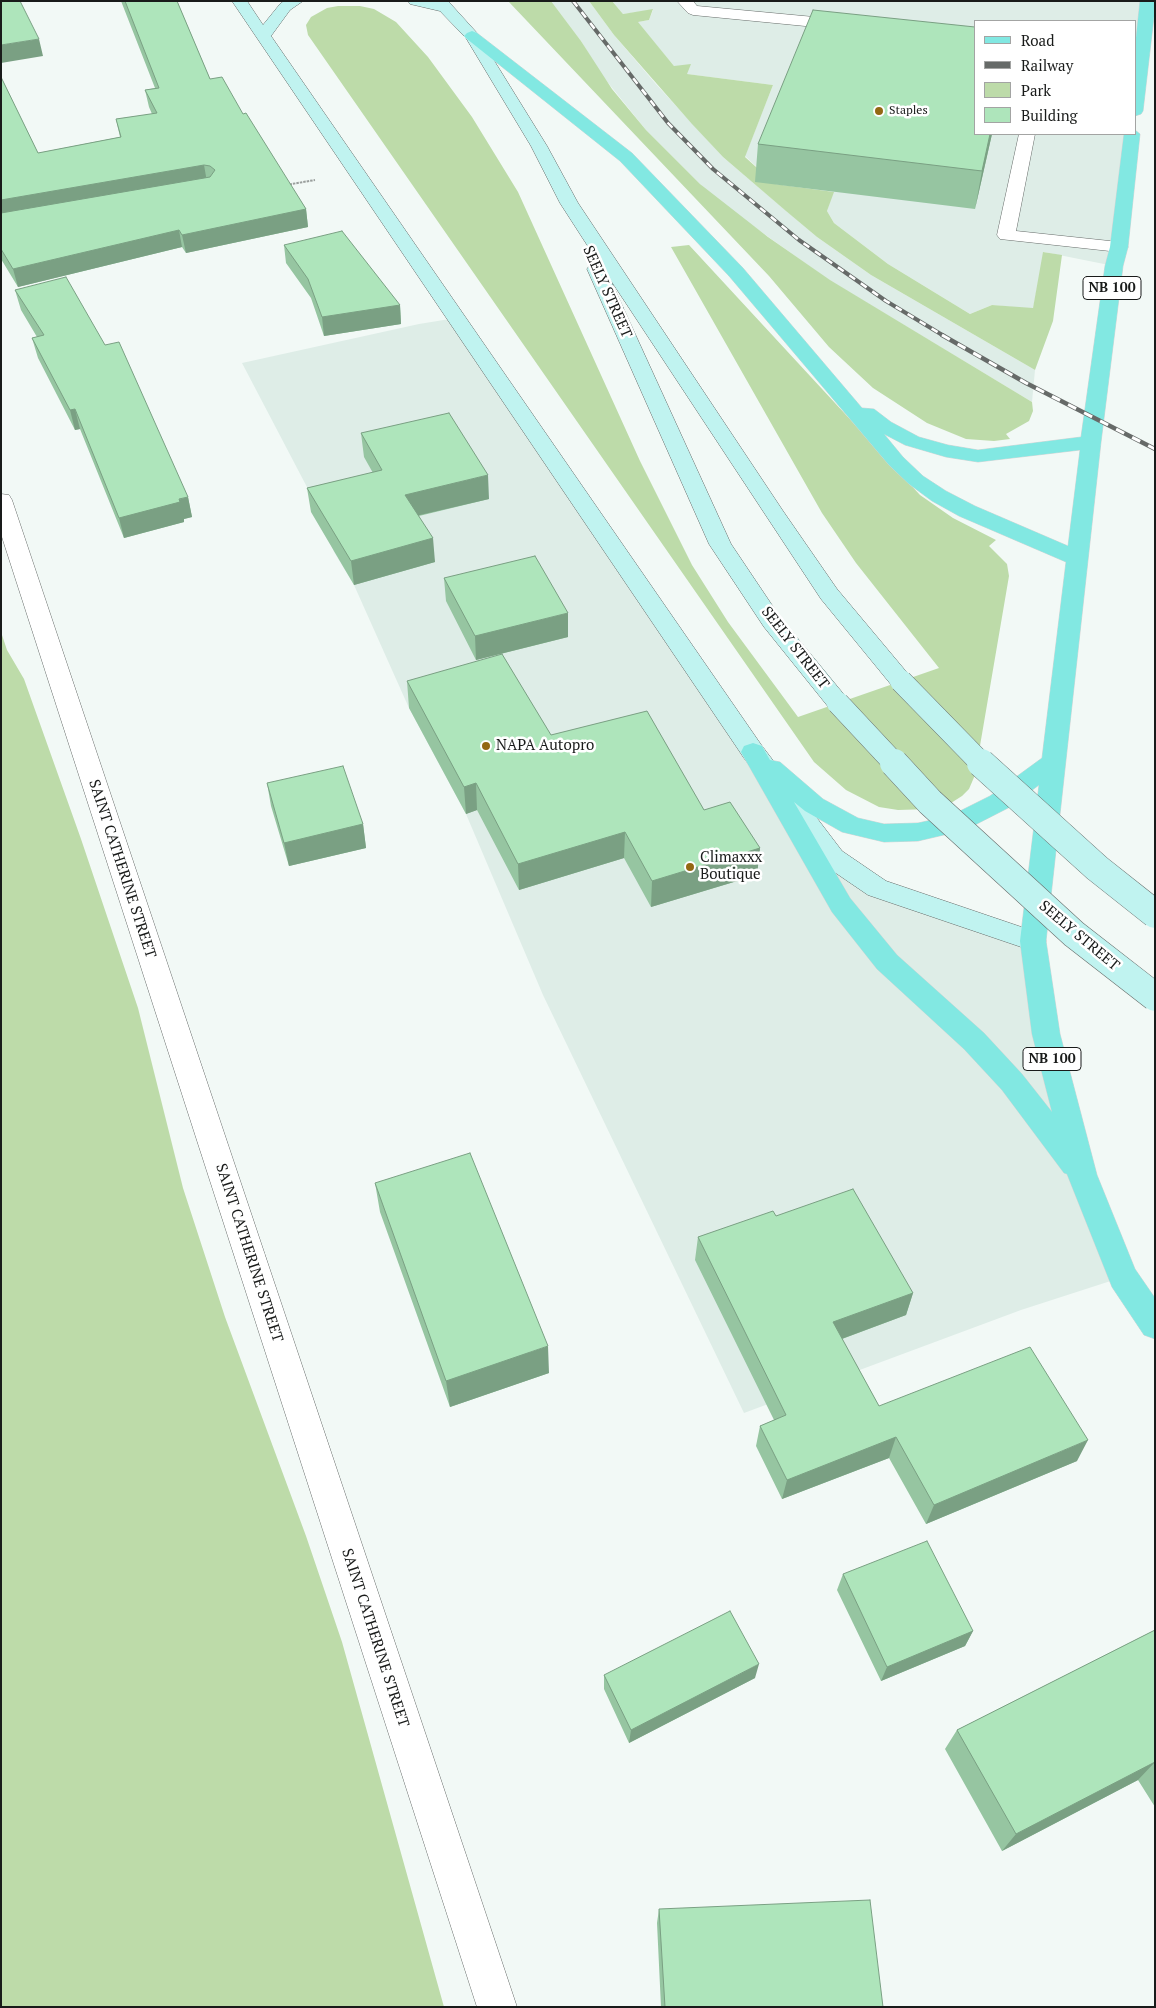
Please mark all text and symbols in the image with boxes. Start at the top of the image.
legend [974,20,1136,135]
text: Road [1021,30,1054,50]
text: Railway [1021,55,1073,75]
text: Park [1021,80,1051,100]
place label: Staples [889,104,928,118]
marker: Staples [873,105,885,117]
text: Building [1021,105,1078,125]
street label: SEELY STREET [579,243,635,341]
road number: NB 100 [1083,276,1141,300]
street label: SEELY STREET [757,603,833,693]
place label: NAPA Autopro [496,737,594,755]
marker: NAPA Autopro [480,740,492,752]
street label: SAINT CATHERINE STREET [85,778,159,960]
place label: Climaxxx Boutique [700,849,762,884]
marker: Climaxxx Boutique [684,861,696,873]
street label: SEELY STREET [1035,897,1123,975]
road number: NB 100 [1023,1048,1081,1070]
street label: SAINT CATHERINE STREET [212,1162,286,1344]
street label: SAINT CATHERINE STREET [338,1547,412,1729]

